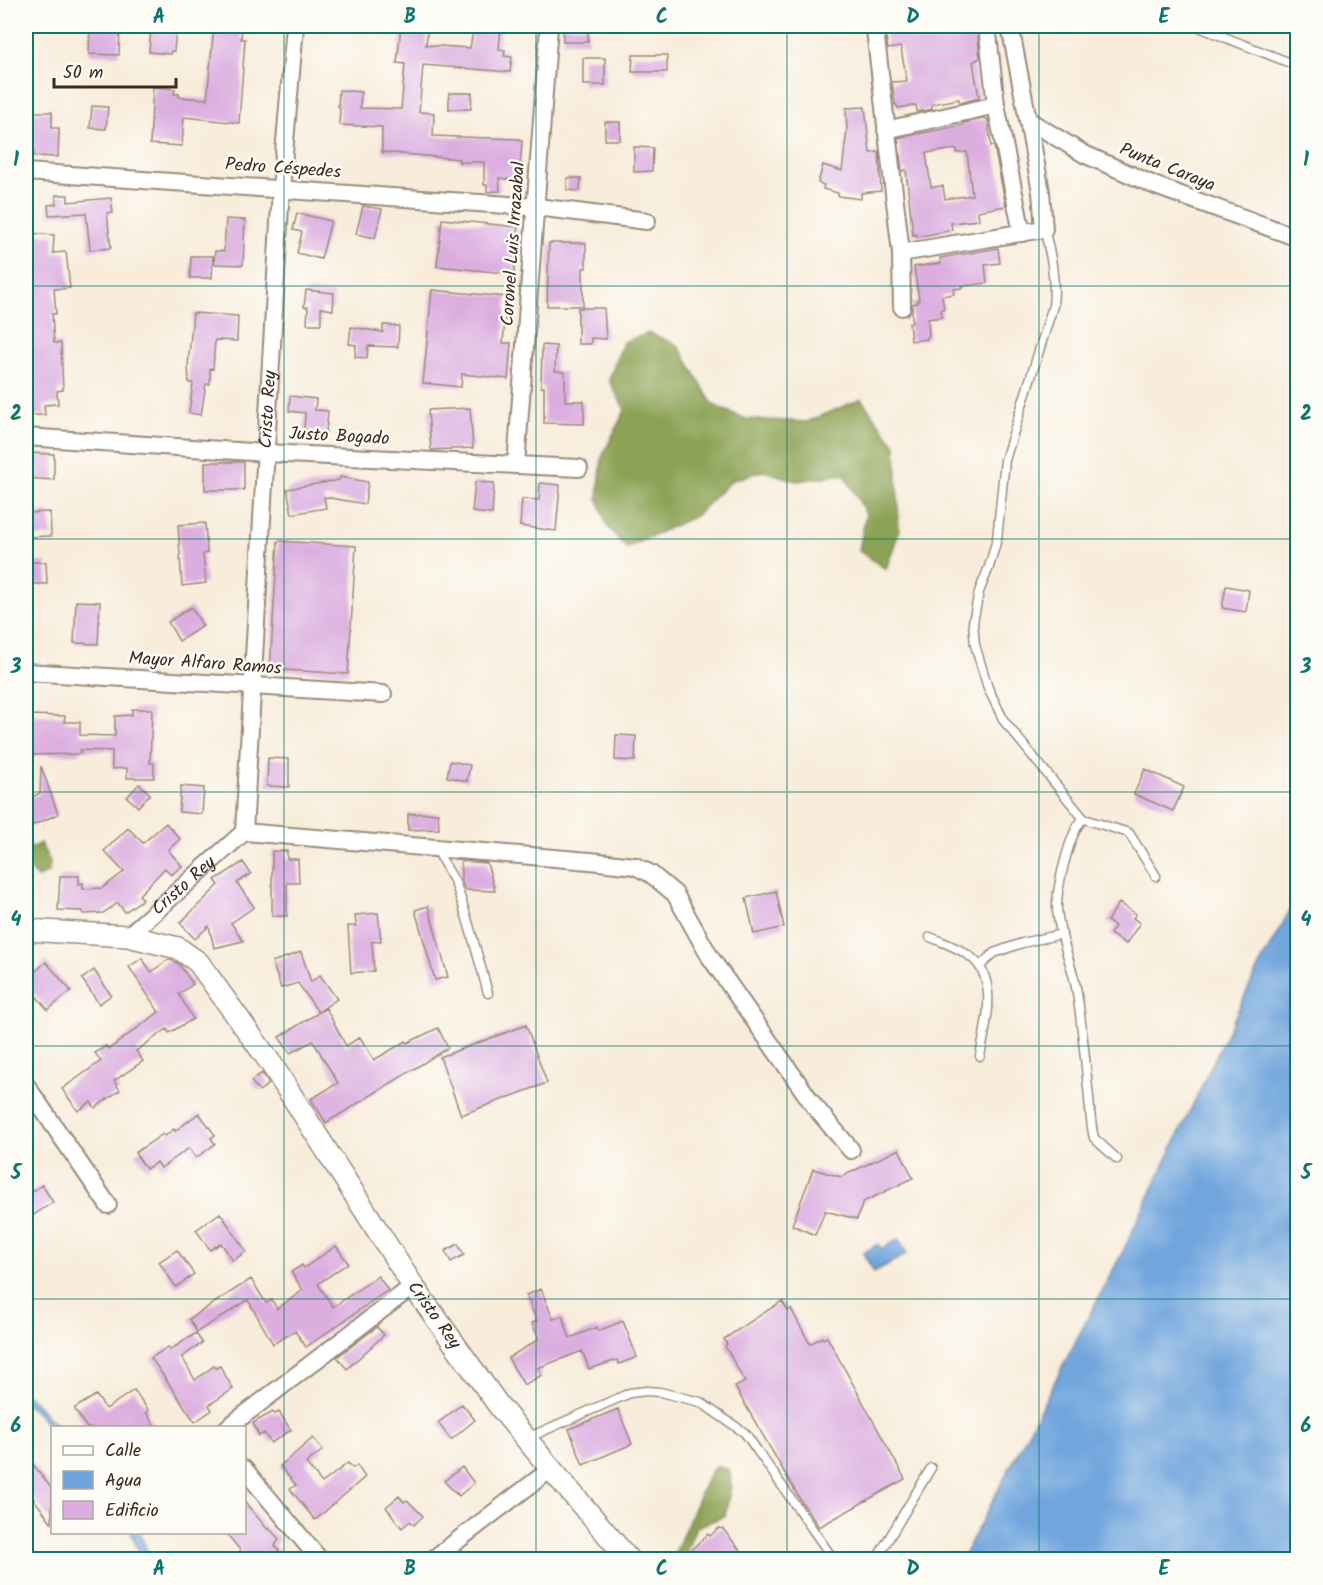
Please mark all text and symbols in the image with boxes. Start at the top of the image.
text: A [153,2,165,34]
text: B [404,2,416,34]
text: C [656,2,668,34]
text: D [906,2,920,34]
text: E [1158,2,1170,34]
scale bar [54,51,176,89]
text: 50 m [63,59,103,88]
street label: Punta Caraya [1115,136,1219,200]
text: 1 [13,145,19,177]
text: 1 [1303,145,1309,177]
street label: Pedro Céspedes [224,150,342,188]
street label: Coronel Luis Irrazabal [494,160,534,327]
street label: Cristo Rey [252,369,285,449]
text: 2 [10,399,22,431]
text: 2 [1300,399,1312,431]
street label: Justo Bogado [288,420,390,454]
street label: Mayor Alfaro Ramos [127,644,283,684]
text: 3 [10,652,22,684]
text: 3 [1300,652,1312,684]
street label: Cristo Rey [145,849,223,923]
text: 4 [11,905,22,937]
text: 4 [1301,905,1312,937]
text: 5 [10,1158,23,1190]
text: 5 [1300,1158,1313,1190]
street label: Cristo Rey [399,1275,469,1356]
text: 6 [11,1411,22,1443]
text: 6 [1301,1411,1312,1443]
legend [51,1426,246,1534]
text: Calle [105,1437,141,1466]
text: Agua [105,1467,142,1496]
text: Edificio [105,1497,159,1526]
text: A [153,1554,165,1585]
text: B [404,1554,416,1585]
text: C [656,1554,668,1585]
text: D [906,1554,920,1585]
text: E [1158,1554,1170,1585]

